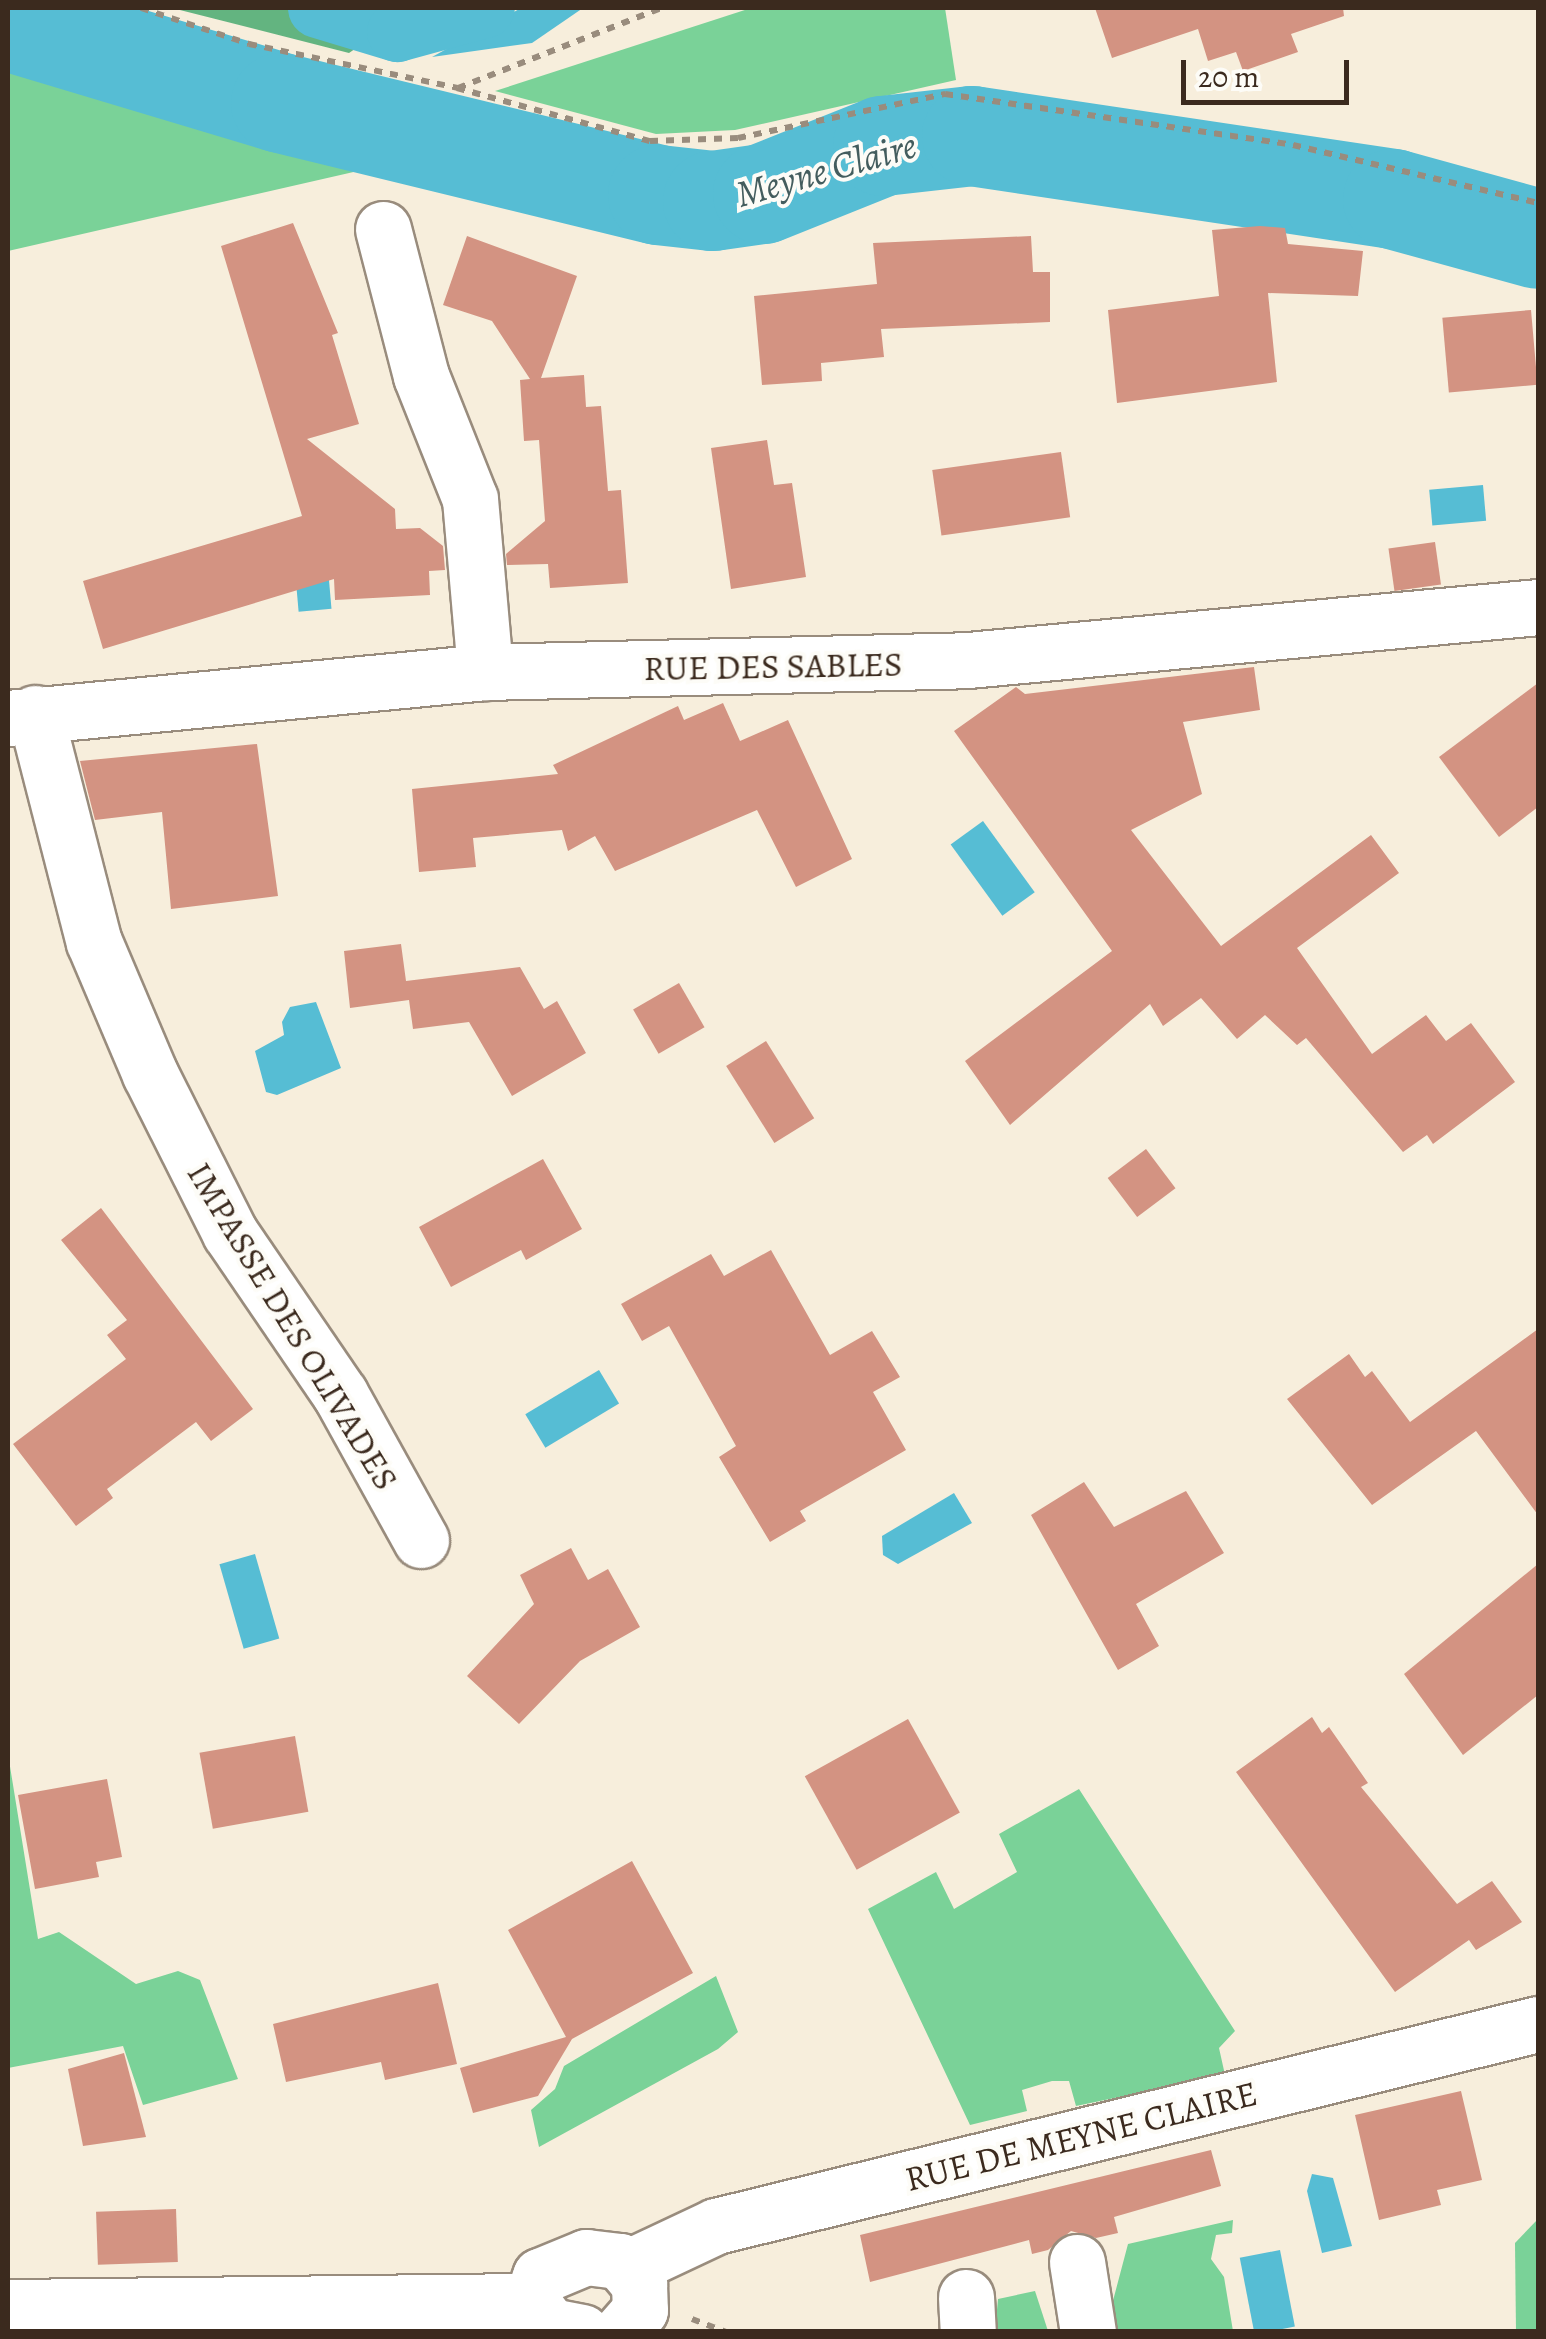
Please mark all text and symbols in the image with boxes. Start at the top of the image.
scale bar [1186,40,1354,102]
text: 20 m [1198,57,1259,97]
water label: Meyne Claire [730,122,922,218]
street label: RUE DES SABLES [643,643,903,689]
street label: IMPASSE DES OLIVADES [179,1155,407,1497]
street label: RUE DE MEYNE CLAIRE [901,2072,1261,2200]

